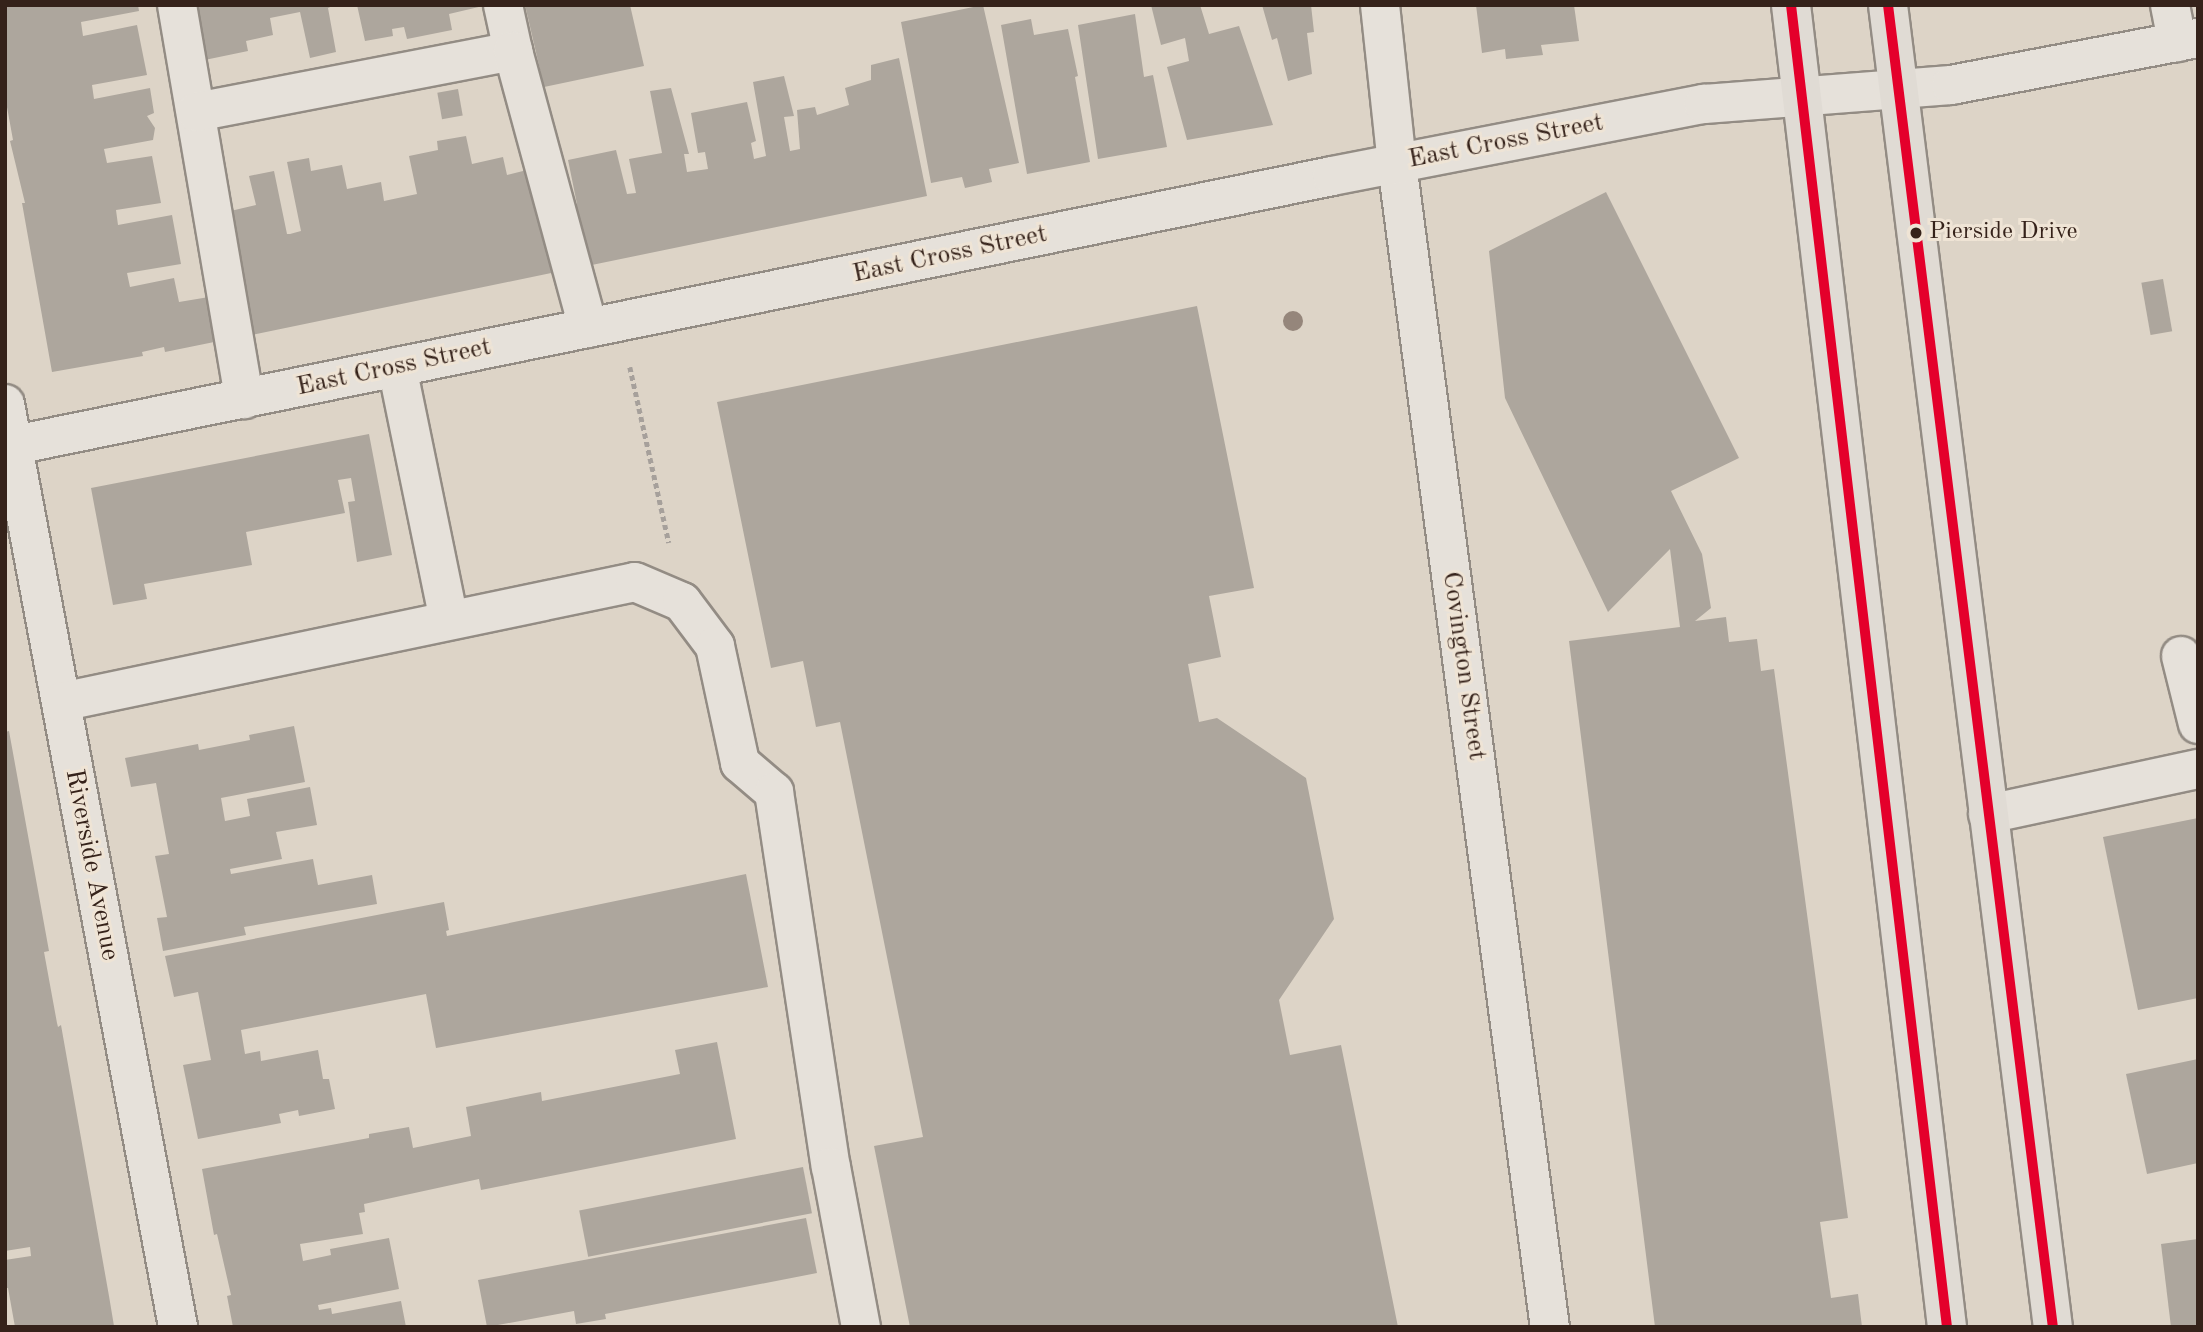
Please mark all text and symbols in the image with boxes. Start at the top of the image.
street label: East Cross Street [1406,108,1606,176]
street label: East Cross Street [850,219,1050,291]
place label: Pierside Drive [1929,219,2078,247]
marker: Pierside Drive [1909,226,1923,240]
street label: East Cross Street [294,332,494,404]
street label: Covington Street [1434,570,1492,762]
street label: Riverside Avenue [57,767,125,963]

